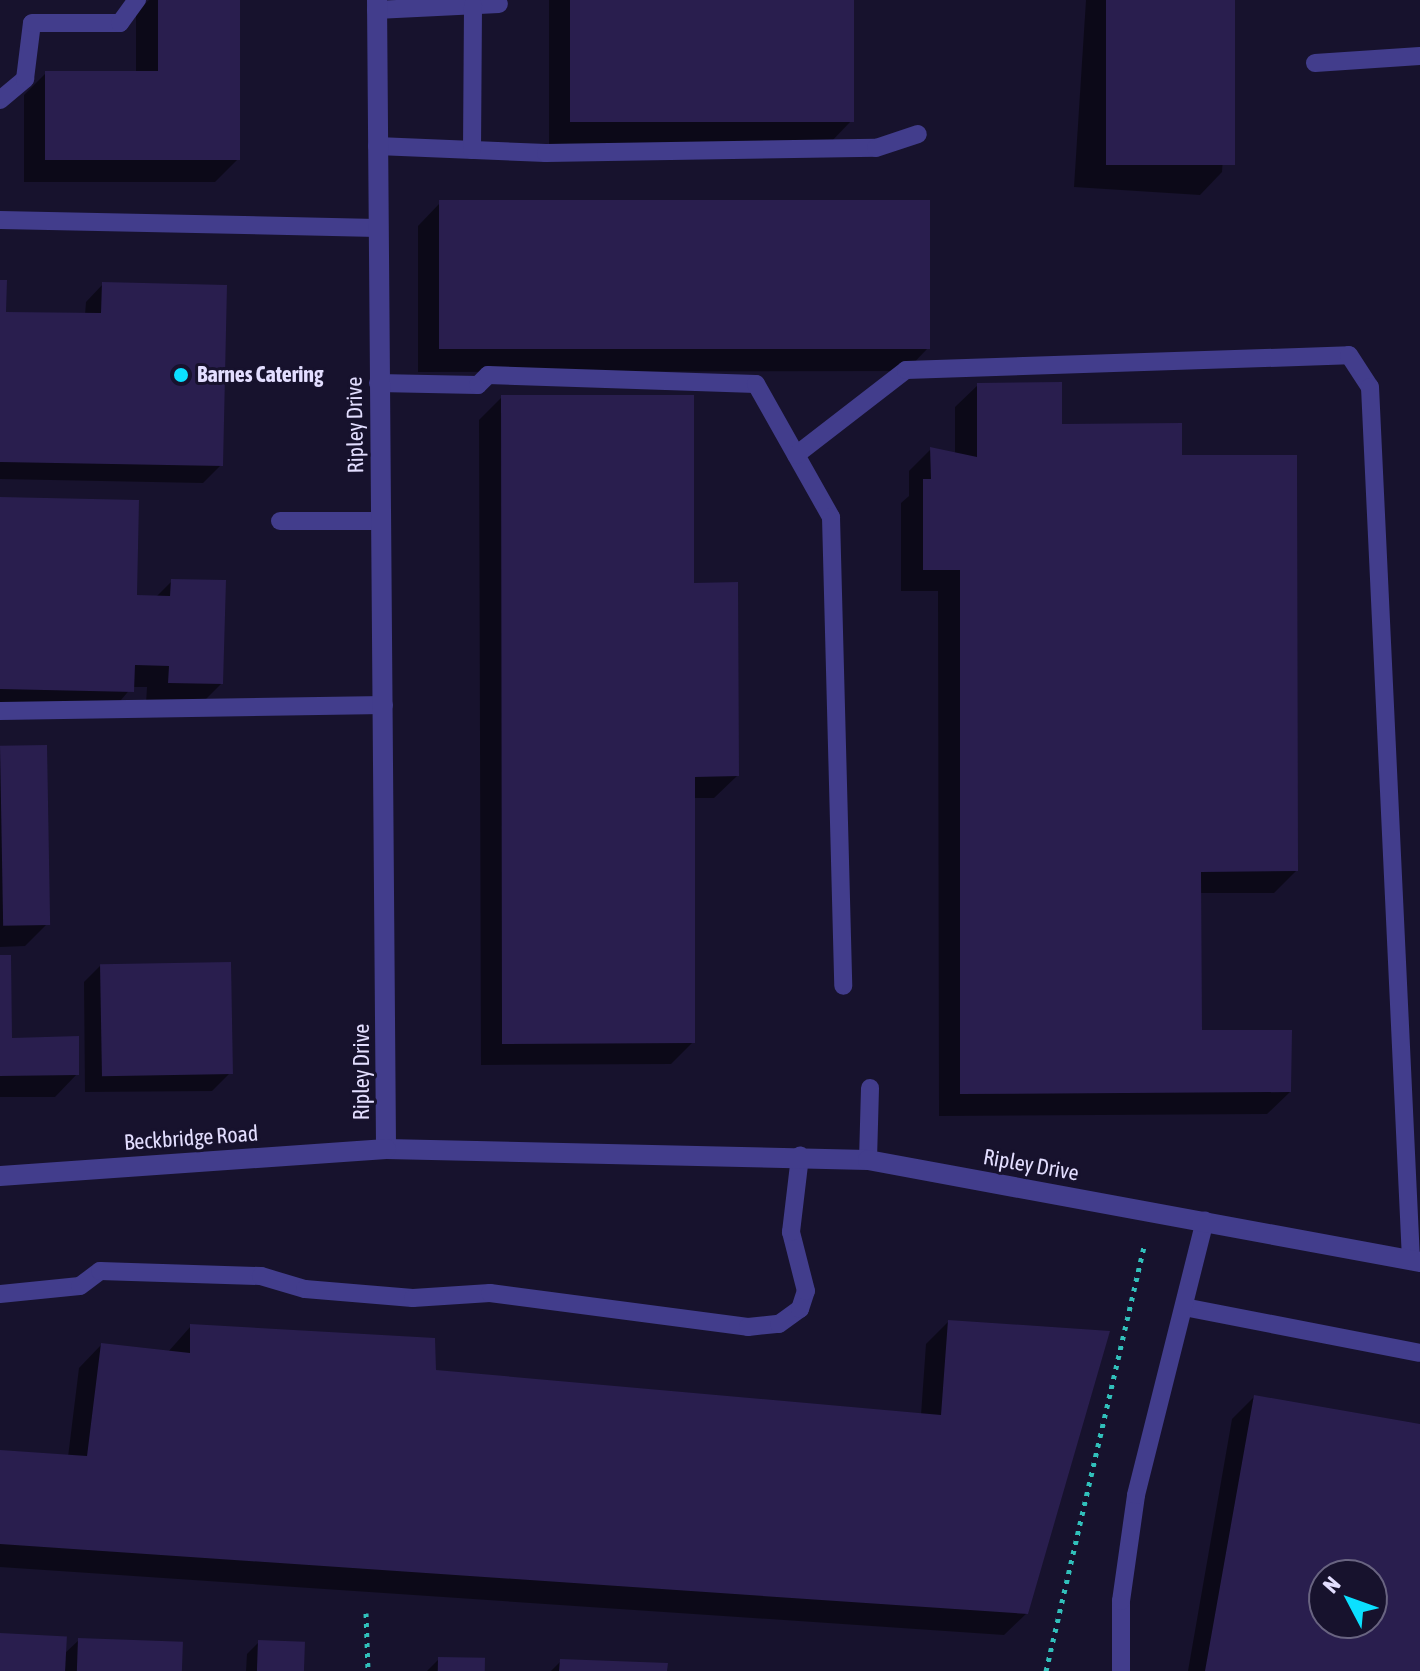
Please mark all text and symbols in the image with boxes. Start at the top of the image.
place label: Barnes Catering [197,362,323,388]
marker: Barnes Catering [172,366,190,384]
street label: Ripley Drive [341,376,369,474]
street label: Ripley Drive [349,1024,375,1120]
street label: Beckbridge Road [123,1120,259,1156]
street label: Ripley Drive [981,1144,1081,1186]
north arrow [1308,1559,1388,1639]
text: N [1317,1571,1345,1598]

